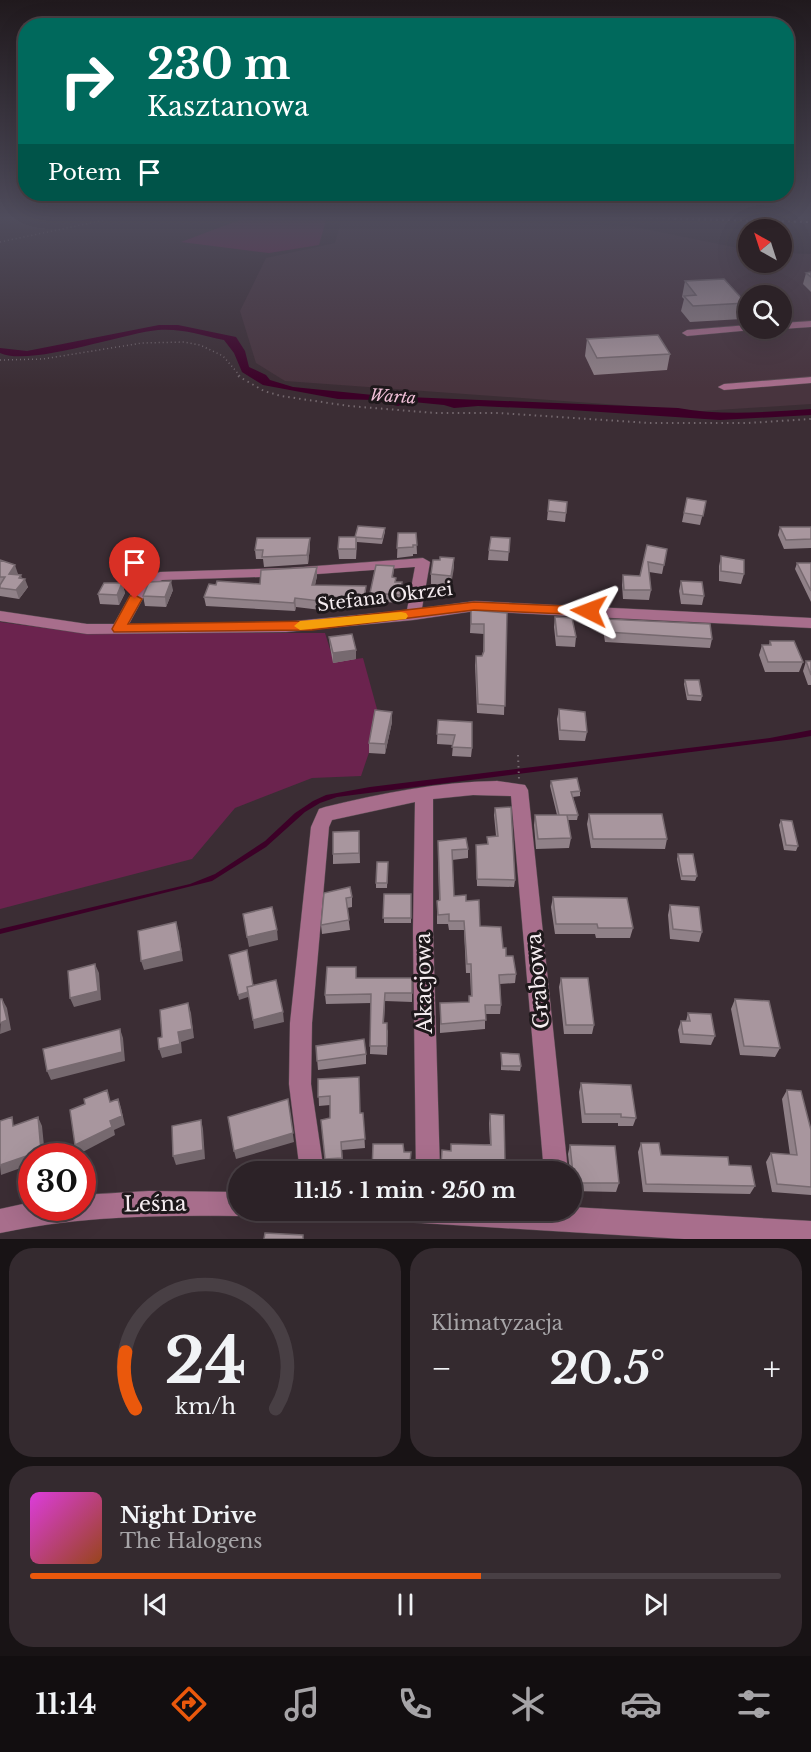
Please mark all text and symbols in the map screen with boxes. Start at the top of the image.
text: 230 m [147,38,290,90]
icon: right [48,42,126,120]
text: Kasztanowa [147,90,309,123]
icon: arrive [133,156,166,189]
text: Potem [48,159,121,186]
north arrow [738,219,792,273]
map controls [738,219,792,339]
button: search [738,285,792,339]
water label: Warta [369,384,417,408]
pin [109,537,160,599]
icon: arrive [118,546,151,579]
street label: Stefana Okrzei [316,578,454,616]
position arrow [557,579,621,643]
street label: Akacjowa [410,932,438,1035]
street label: Grabowa [521,932,555,1030]
speed limit sign: 30 [18,1143,96,1221]
text: 11:15 · 1 min · 250 m [294,1177,516,1204]
street label: Leśna [123,1190,187,1218]
text: Klimatyzacja [431,1311,563,1335]
text: 24 [164,1322,246,1400]
text: 20.5° [549,1340,665,1396]
text: − [431,1348,452,1389]
text: + [763,1348,781,1389]
text: km/h [175,1394,236,1421]
text: Night Drive [120,1502,257,1529]
text: The Halogens [120,1529,262,1553]
icon: previous [139,1588,172,1621]
icon: pause [389,1588,422,1621]
icon: next [639,1588,672,1621]
icon: directions [168,1683,210,1725]
icon: music [281,1683,323,1725]
icon: phone [394,1683,436,1725]
icon: climate [507,1683,549,1725]
icon: car [620,1683,662,1725]
icon: filters [733,1683,775,1725]
text: 11:14 [36,1688,96,1721]

